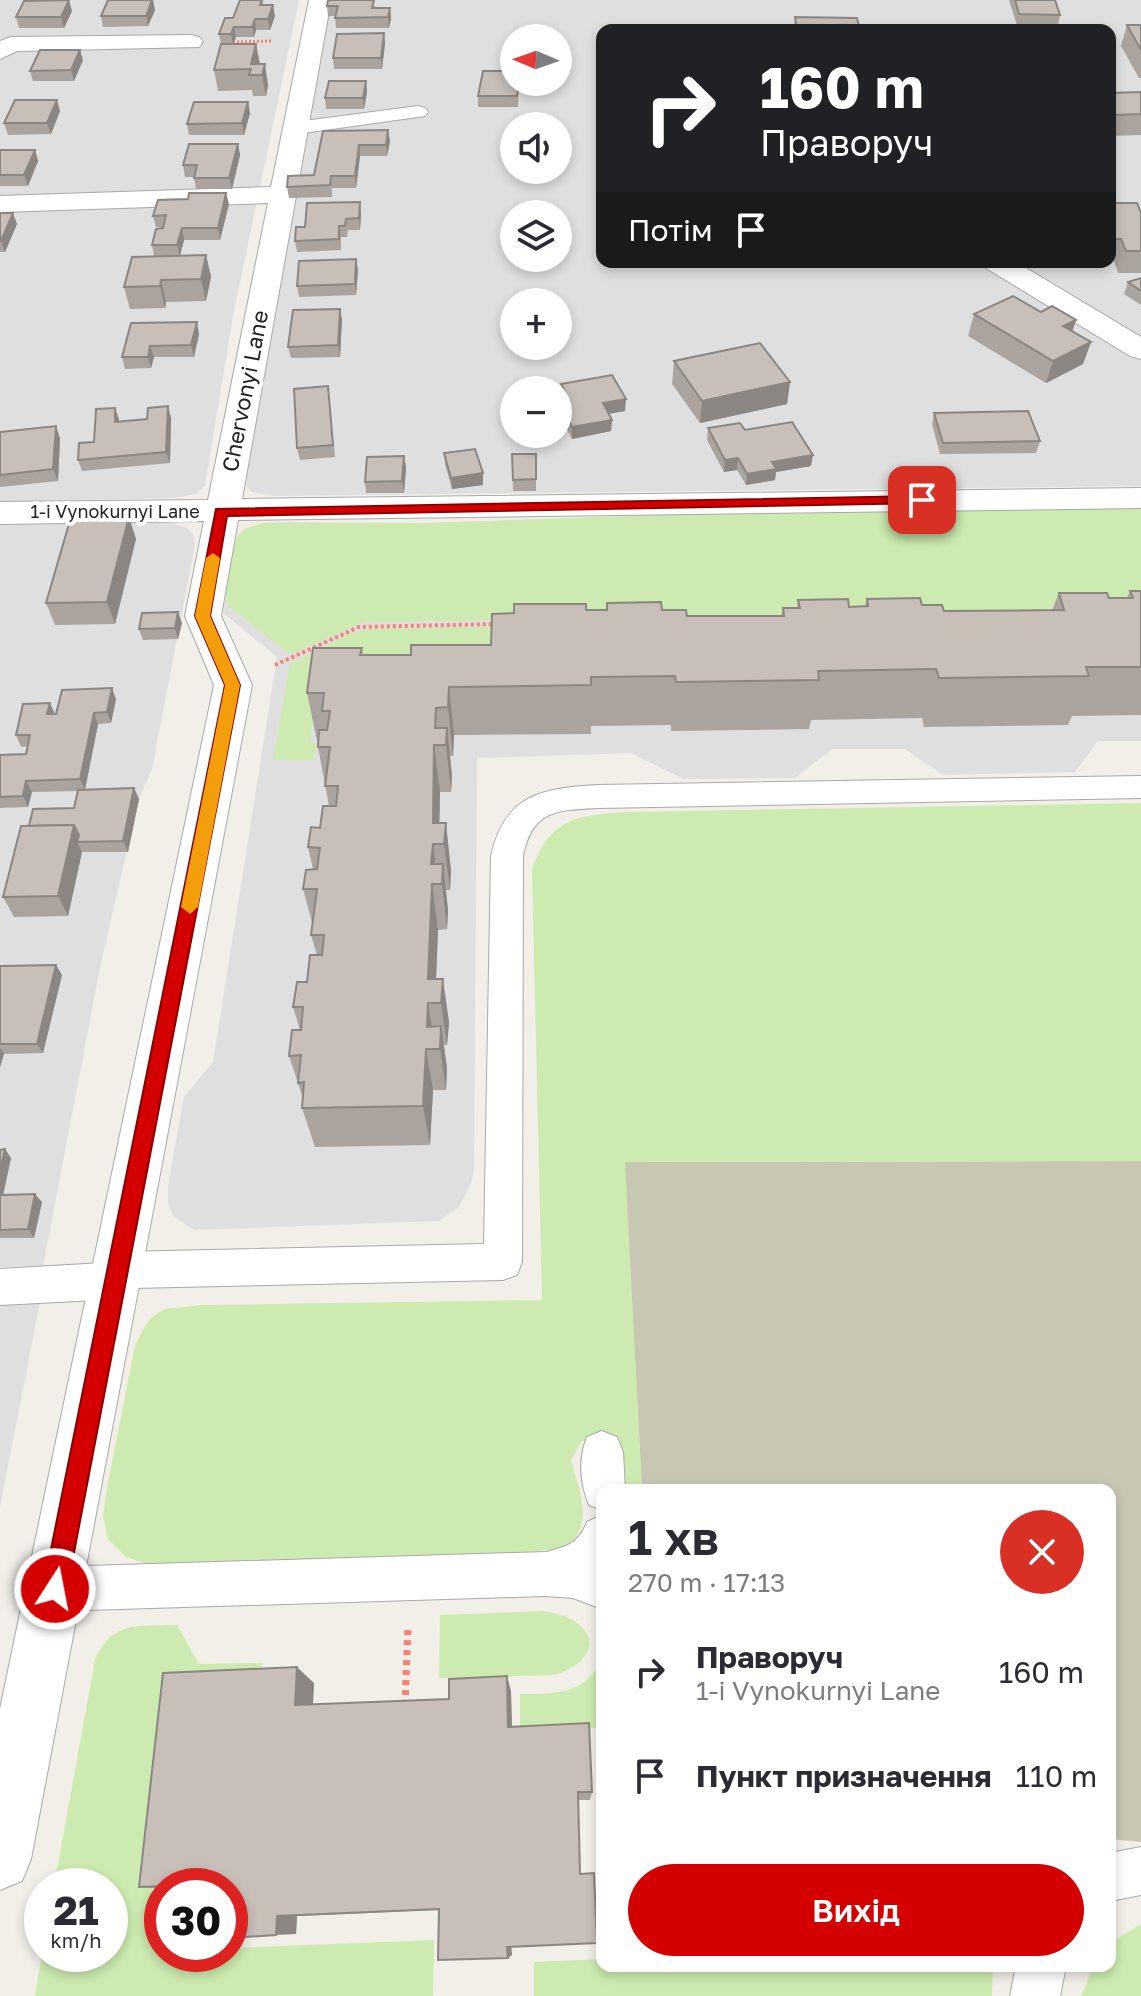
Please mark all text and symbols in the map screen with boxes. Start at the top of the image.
north arrow [500,24,572,96]
map controls [500,24,572,448]
text: 160 m [760,53,924,120]
icon: right [628,56,732,160]
button: sound [500,112,572,184]
text: Праворуч [760,121,933,164]
button: layers [500,200,572,272]
icon: arrive [729,208,773,252]
text: Потім [628,212,713,248]
button: + [500,288,572,360]
street label: Chervonyi Lane [216,308,273,474]
button: − [500,376,572,448]
pin [888,466,956,534]
icon: arrive [900,478,944,522]
street label: 1-i Vynokurnyi Lane [30,500,200,522]
text: 1 хв [628,1508,719,1566]
button: close [1000,1510,1084,1594]
position arrow [13,1547,97,1631]
text: 270 m · 17:13 [628,1567,785,1598]
text: Праворуч [696,1639,843,1675]
icon: right [628,1650,672,1694]
text: 160 m [999,1654,1084,1690]
text: 1-i Vynokurnyi Lane [696,1675,940,1706]
icon: arrive [628,1754,672,1798]
text: Пункт призначення [696,1758,992,1794]
text: 110 m [1016,1758,1097,1794]
button: Вихід [628,1864,1084,1956]
speed limit sign: 30 [144,1868,248,1972]
text: 21 [54,1886,99,1934]
text: km/h [51,1928,101,1952]

